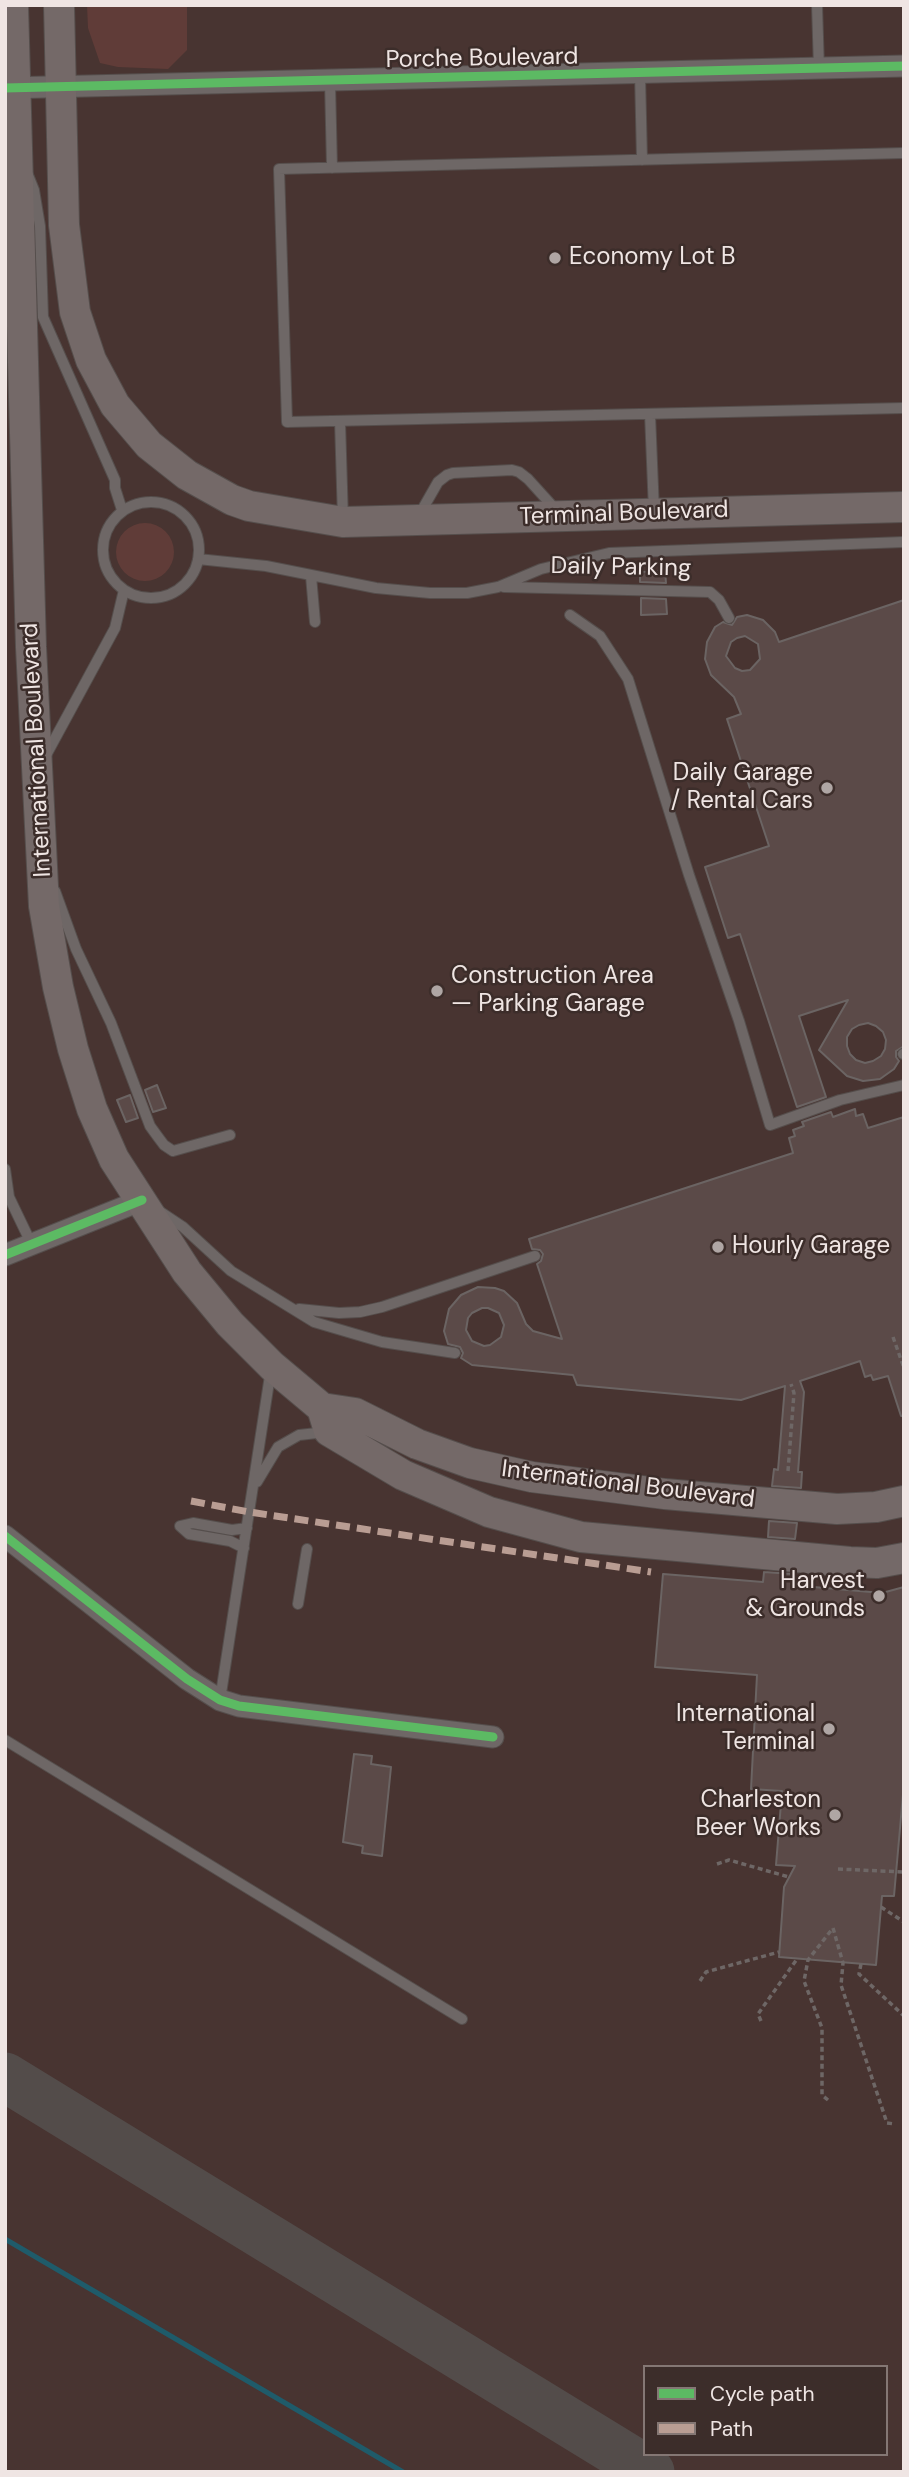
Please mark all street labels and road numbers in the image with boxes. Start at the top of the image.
street label: Porche Boulevard [385,43,579,75]
street label: Terminal Boulevard [519,496,729,532]
street label: Daily Parking [550,552,692,584]
street label: International Boulevard [16,622,58,878]
street label: International Boulevard [500,1455,756,1515]

